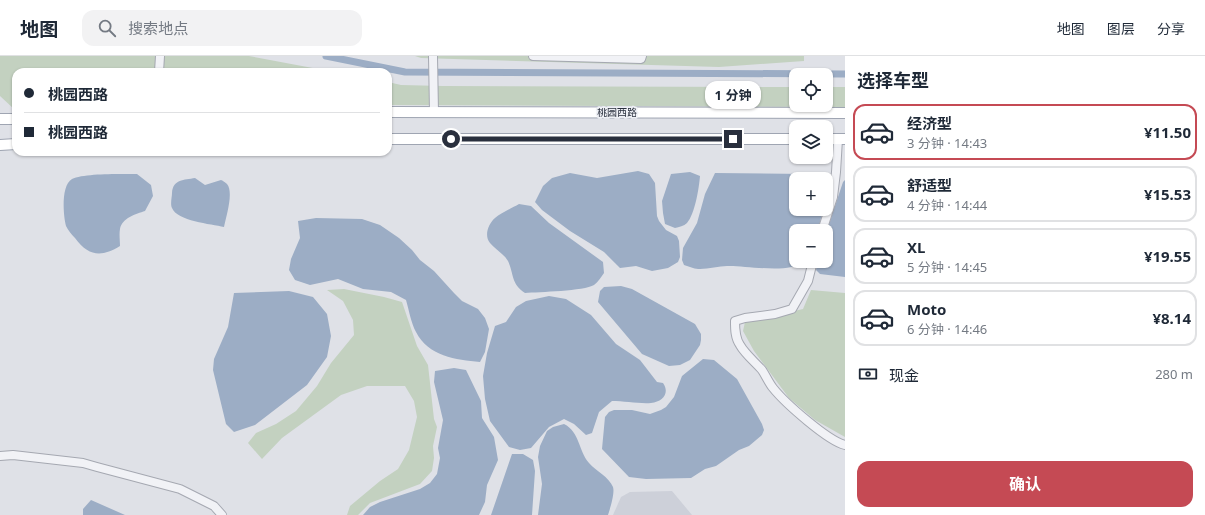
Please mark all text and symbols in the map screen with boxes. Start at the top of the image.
search box [82,10,362,46]
text: 地图 [20,16,58,42]
icon: search [96,17,118,39]
text: 搜索地点 [128,18,188,38]
text: 地图 [1057,19,1085,38]
text: 图层 [1107,19,1135,38]
text: 分享 [1157,19,1185,38]
map controls [789,68,833,268]
button: locate [789,68,833,112]
text: 选择车型 [857,68,929,92]
callout: 1 分钟 [705,81,761,109]
text: 桃园西路 [48,84,108,104]
text: 1 分钟 [715,86,751,104]
street label: 桃园西路 [597,105,637,119]
text: 经济型 [907,113,952,133]
icon: car [859,114,895,150]
button: layers [789,120,833,164]
text: 桃园西路 [48,122,108,142]
text: ¥11.50 [1144,122,1191,142]
route start [442,130,460,148]
route end [724,130,742,148]
text: 3 分钟 · 14:43 [907,134,987,152]
button: + [789,172,833,216]
text: 舒适型 [907,175,952,195]
icon: car [859,176,895,212]
text: ¥15.53 [1144,184,1191,204]
text: 4 分钟 · 14:44 [907,196,987,214]
button: − [789,224,833,268]
text: XL [907,237,925,257]
icon: car [859,238,895,274]
text: ¥19.55 [1144,246,1191,266]
text: 5 分钟 · 14:45 [907,258,987,276]
text: Moto [907,299,946,319]
icon: car [859,300,895,336]
text: ¥8.14 [1152,308,1191,328]
text: 6 分钟 · 14:46 [907,320,987,338]
icon: cash [857,363,879,385]
text: 现金 [889,365,919,385]
text: 280 m [1155,365,1193,383]
button: 确认 [857,461,1193,507]

